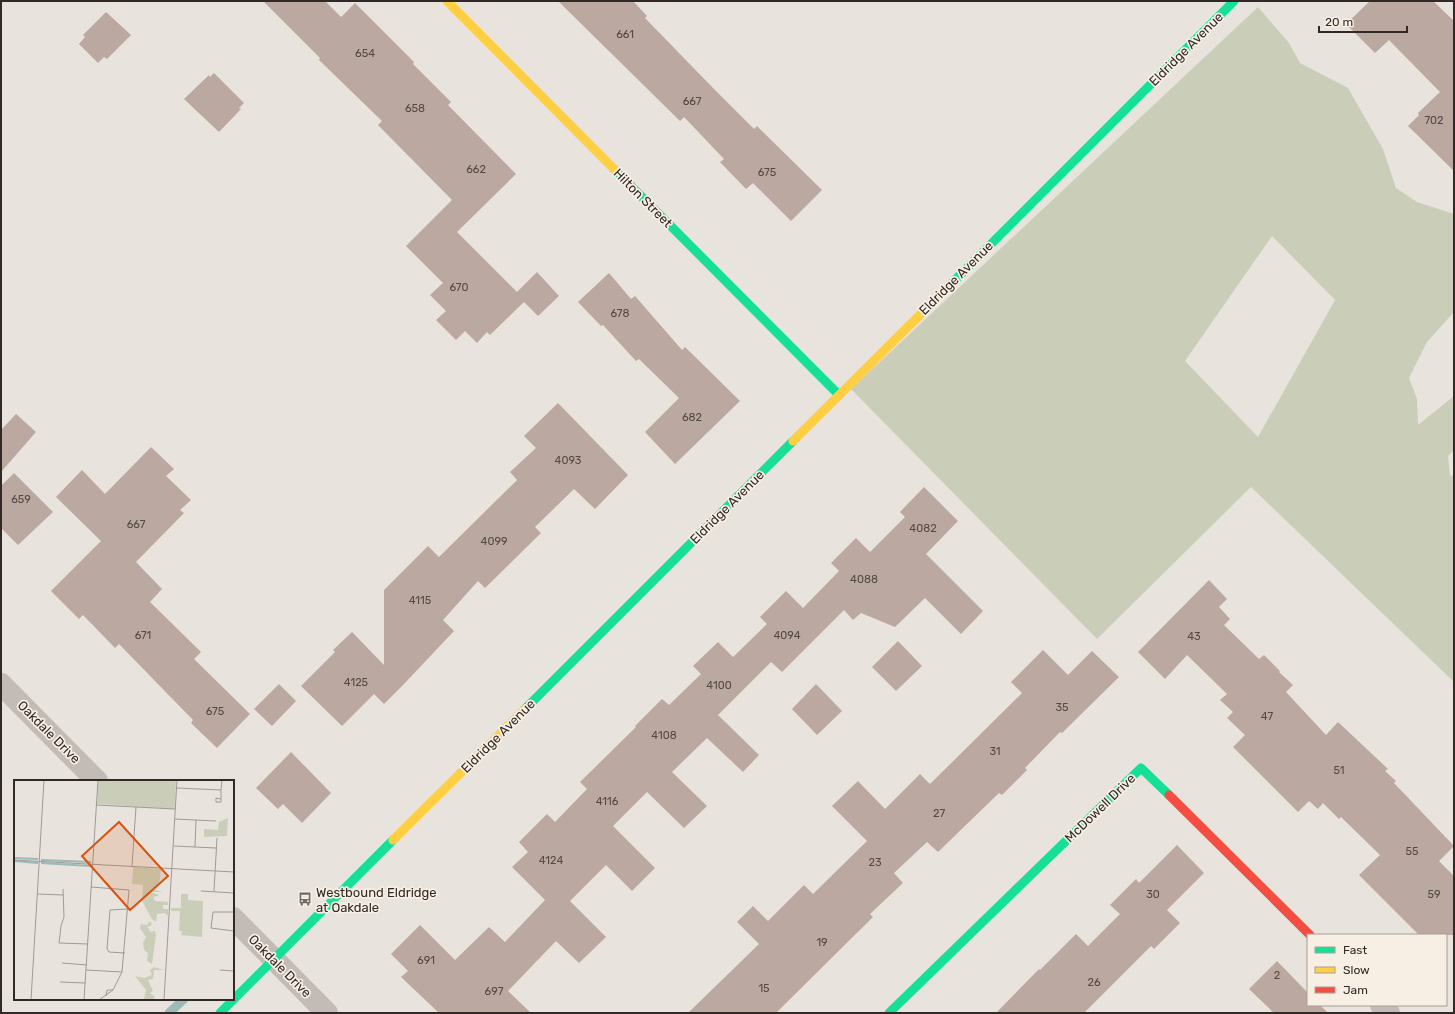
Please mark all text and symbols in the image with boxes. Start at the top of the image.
scale bar [1319,8,1407,34]
street label: Eldridge Avenue [1146,9,1227,90]
text: 20 m [1325,15,1353,29]
house number: 661 [616,28,634,41]
house number: 654 [355,47,375,60]
house number: 667 [683,95,702,108]
house number: 658 [405,102,425,115]
house number: 702 [1424,114,1444,127]
house number: 662 [466,163,486,176]
street label: Hilton Street [611,166,675,230]
house number: 675 [758,166,777,179]
street label: Eldridge Avenue [916,238,997,319]
house number: 670 [450,281,468,294]
house number: 678 [611,307,629,320]
house number: 682 [682,411,702,424]
house number: 4093 [555,454,582,467]
street label: Eldridge Avenue [687,467,768,548]
house number: 659 [11,493,31,506]
house number: 667 [127,518,146,531]
house number: 4082 [909,522,937,535]
house number: 4099 [481,535,507,548]
house number: 4088 [850,573,878,586]
house number: 4115 [409,594,432,607]
house number: 671 [135,629,151,642]
house number: 4094 [773,629,801,642]
house number: 43 [1187,630,1201,643]
house number: 4125 [344,676,369,689]
house number: 4100 [706,679,732,692]
street label: Eldridge Avenue [458,696,539,777]
street label: Oakdale Drive [15,698,83,766]
house number: 35 [1055,701,1069,714]
house number: 675 [206,705,225,718]
house number: 47 [1261,710,1273,723]
house number: 4108 [651,729,677,742]
house number: 31 [989,745,1001,758]
house number: 51 [1333,764,1345,777]
street label: McDowell Drive [1062,771,1138,845]
inset map [14,780,234,1000]
house number: 4116 [596,795,619,808]
house number: 27 [933,807,945,820]
house number: 55 [1405,845,1419,858]
house number: 4124 [539,854,563,867]
house number: 23 [868,856,882,869]
place label: Westbound Eldridge at Oakdale [316,885,437,915]
house number: 30 [1146,888,1160,901]
house number: 59 [1427,888,1441,901]
bus stop icon: Westbound Eldridge at Oakdale [297,891,313,907]
street label: Oakdale Drive [246,932,314,1000]
legend [1307,934,1447,1006]
house number: 19 [816,936,828,949]
text: Fast [1343,943,1367,957]
house number: 691 [417,954,435,967]
text: Slow [1343,963,1370,977]
house number: 2 [1274,969,1280,982]
house number: 26 [1087,976,1101,989]
house number: 15 [758,982,770,995]
text: Jam [1343,983,1368,997]
house number: 697 [485,985,504,998]

